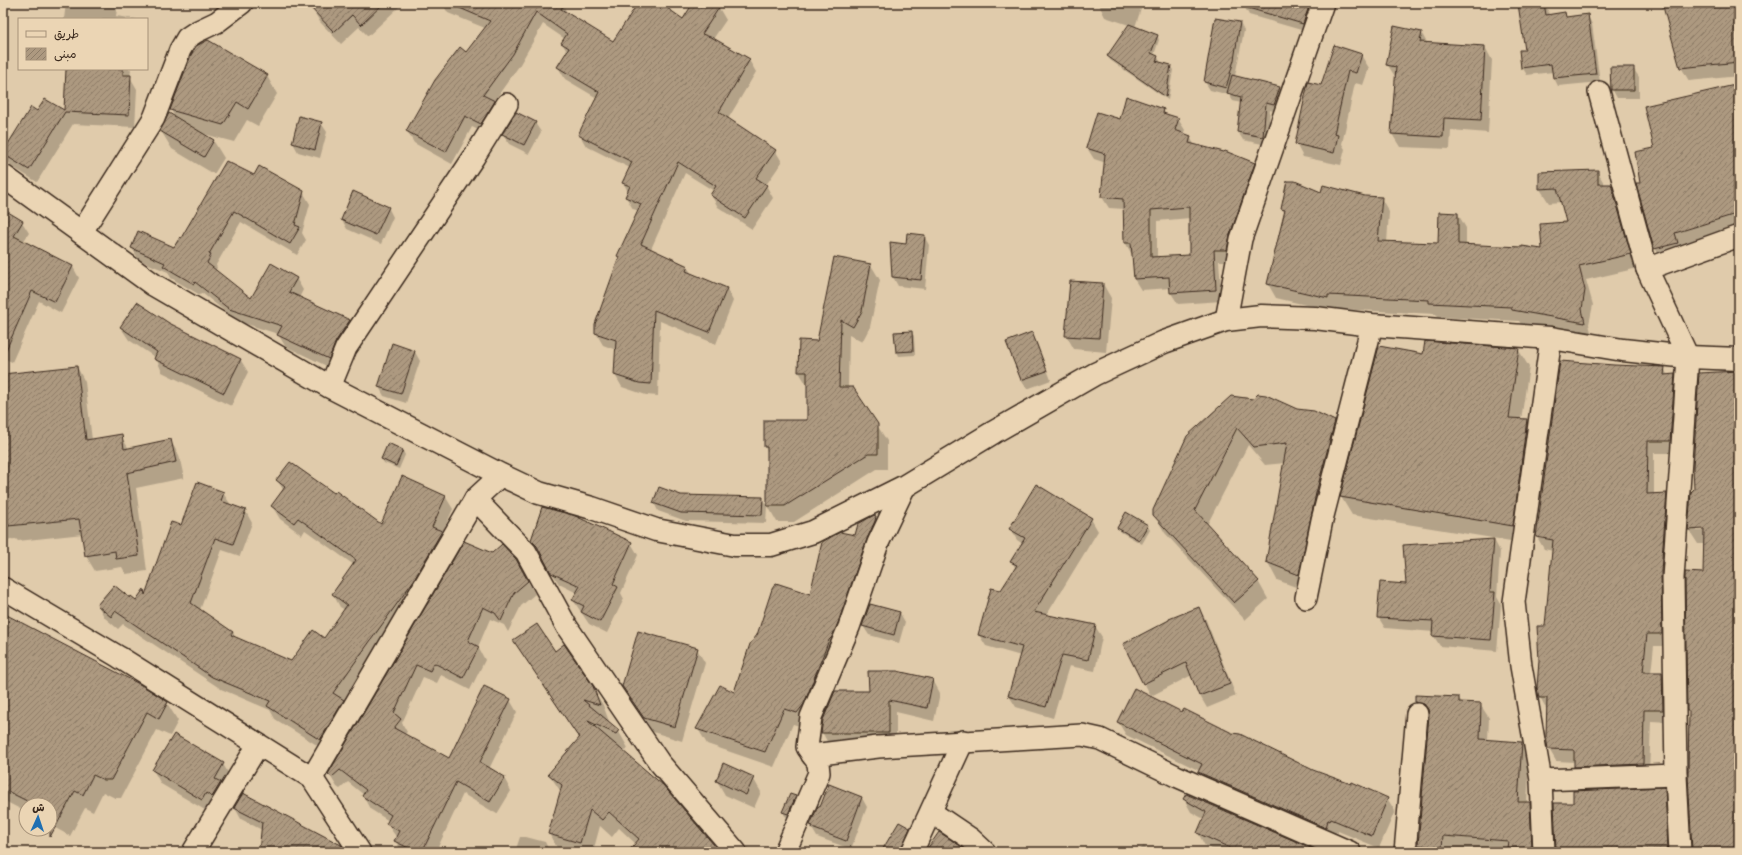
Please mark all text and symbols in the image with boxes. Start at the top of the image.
legend [18,18,148,70]
text: طريق [54,26,79,43]
text: مبنى [54,46,77,63]
north arrow [18,797,58,837]
text: ش [32,800,45,815]

